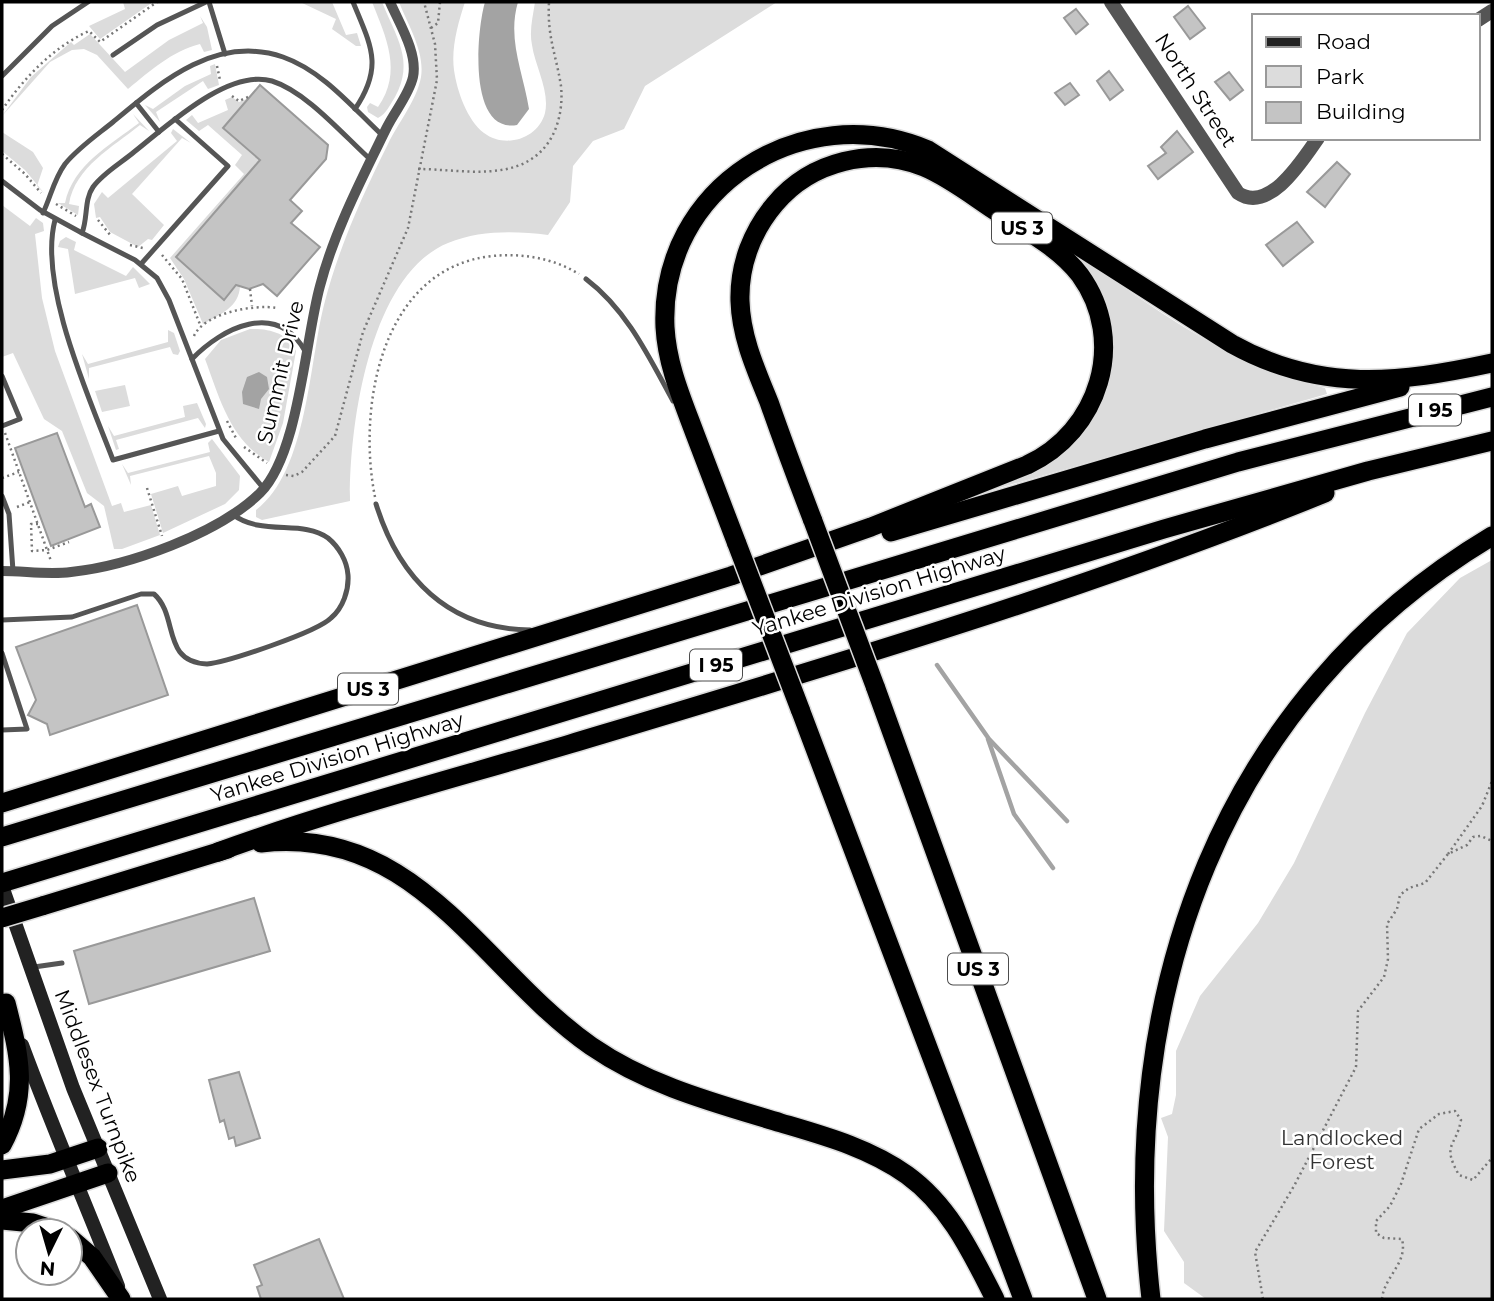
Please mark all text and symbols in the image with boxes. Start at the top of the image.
legend [1252,14,1480,140]
street label: North Street [1150,28,1242,152]
text: Road [1316,29,1371,54]
text: Park [1316,64,1364,89]
text: Building [1316,99,1406,124]
road number: US 3 [992,212,1052,244]
street label: Summit Drive [251,298,309,446]
road number: I 95 [1409,394,1461,426]
street label: Yankee Division Highway [750,540,1009,641]
road number: I 95 [690,650,742,680]
road number: US 3 [338,674,398,704]
street label: Yankee Division Highway [208,706,467,807]
road number: US 3 [948,953,1008,984]
street label: Middlesex Turnpike [50,986,146,1186]
park label: Landlocked Forest [1281,1125,1403,1174]
north arrow [14,1217,84,1287]
text: N [39,1256,56,1281]

